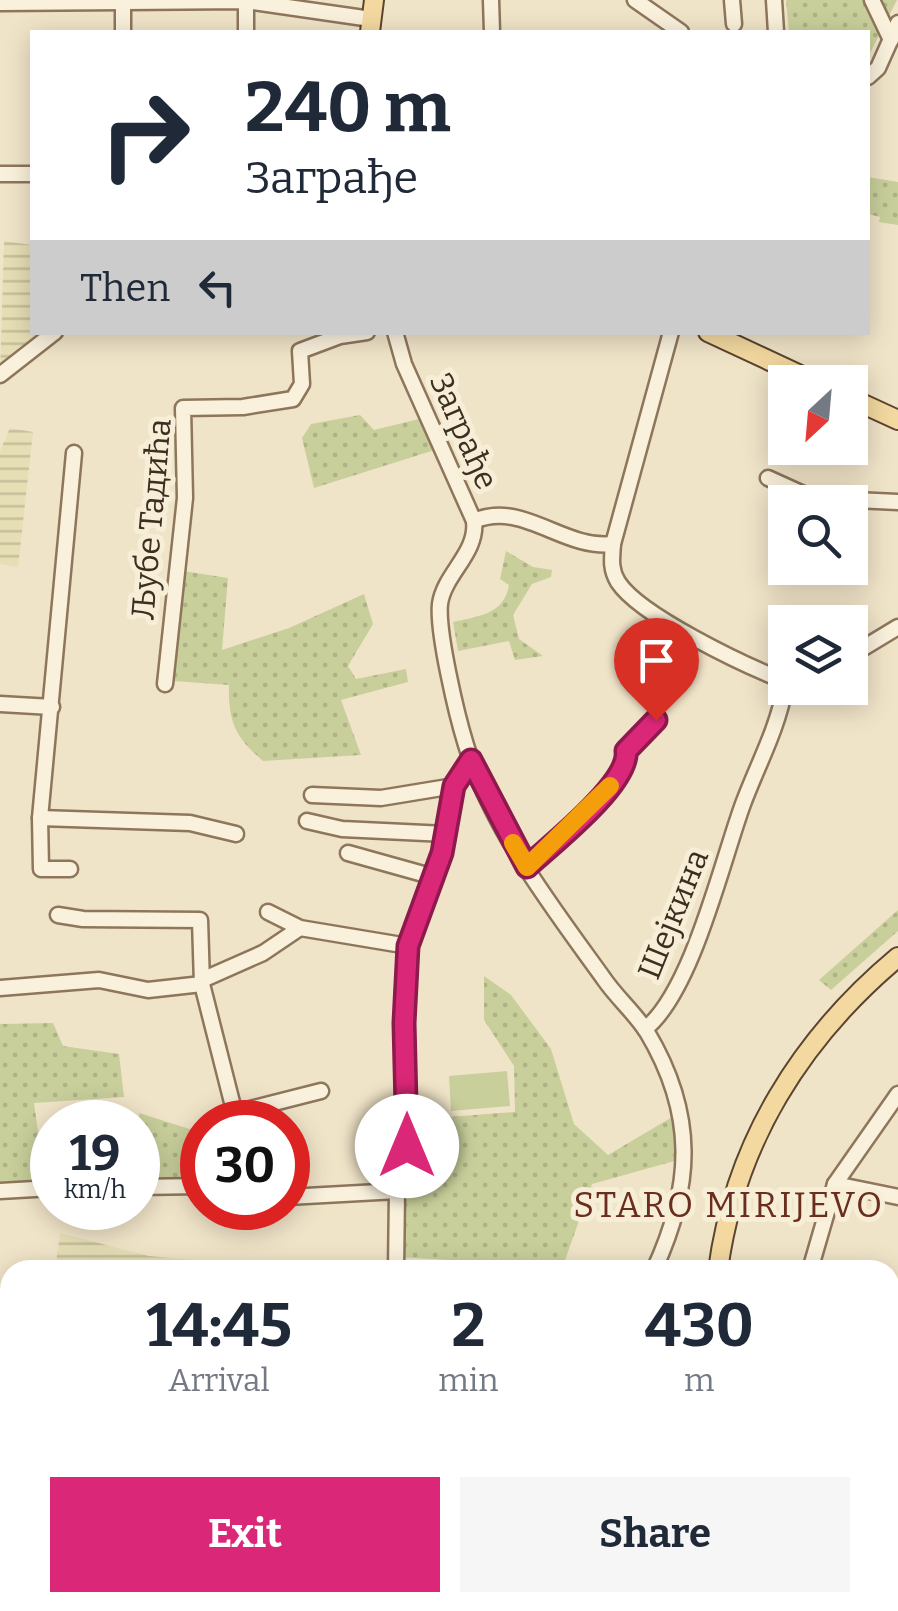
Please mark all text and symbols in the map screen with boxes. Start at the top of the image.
text: 240 m [245,66,451,150]
icon: right [80,70,210,200]
text: Заграђе [245,151,418,205]
icon: left [190,260,245,315]
text: Then [80,265,170,311]
north arrow [768,365,868,465]
map controls [768,365,868,705]
street label: Заграђе [422,367,506,495]
street label: Љубе Тадића [123,417,179,621]
button: search [768,485,868,585]
button: layers [768,605,868,705]
pin [614,618,699,721]
icon: arrive [629,633,684,688]
street label: Шејкина [630,843,716,985]
position arrow [355,1094,459,1198]
speed limit sign: 30 [180,1100,310,1230]
text: 19 [69,1123,121,1183]
text: km/h [64,1175,126,1205]
district label: STARO MIRIJEVO [573,1184,885,1226]
text: 14:45 [146,1290,292,1362]
text: 2 [451,1290,485,1362]
text: 430 [645,1290,754,1362]
text: Arrival [168,1361,270,1399]
text: min [438,1361,498,1399]
text: m [684,1361,714,1399]
button: Exit [50,1477,440,1592]
button: Share [460,1477,850,1592]

